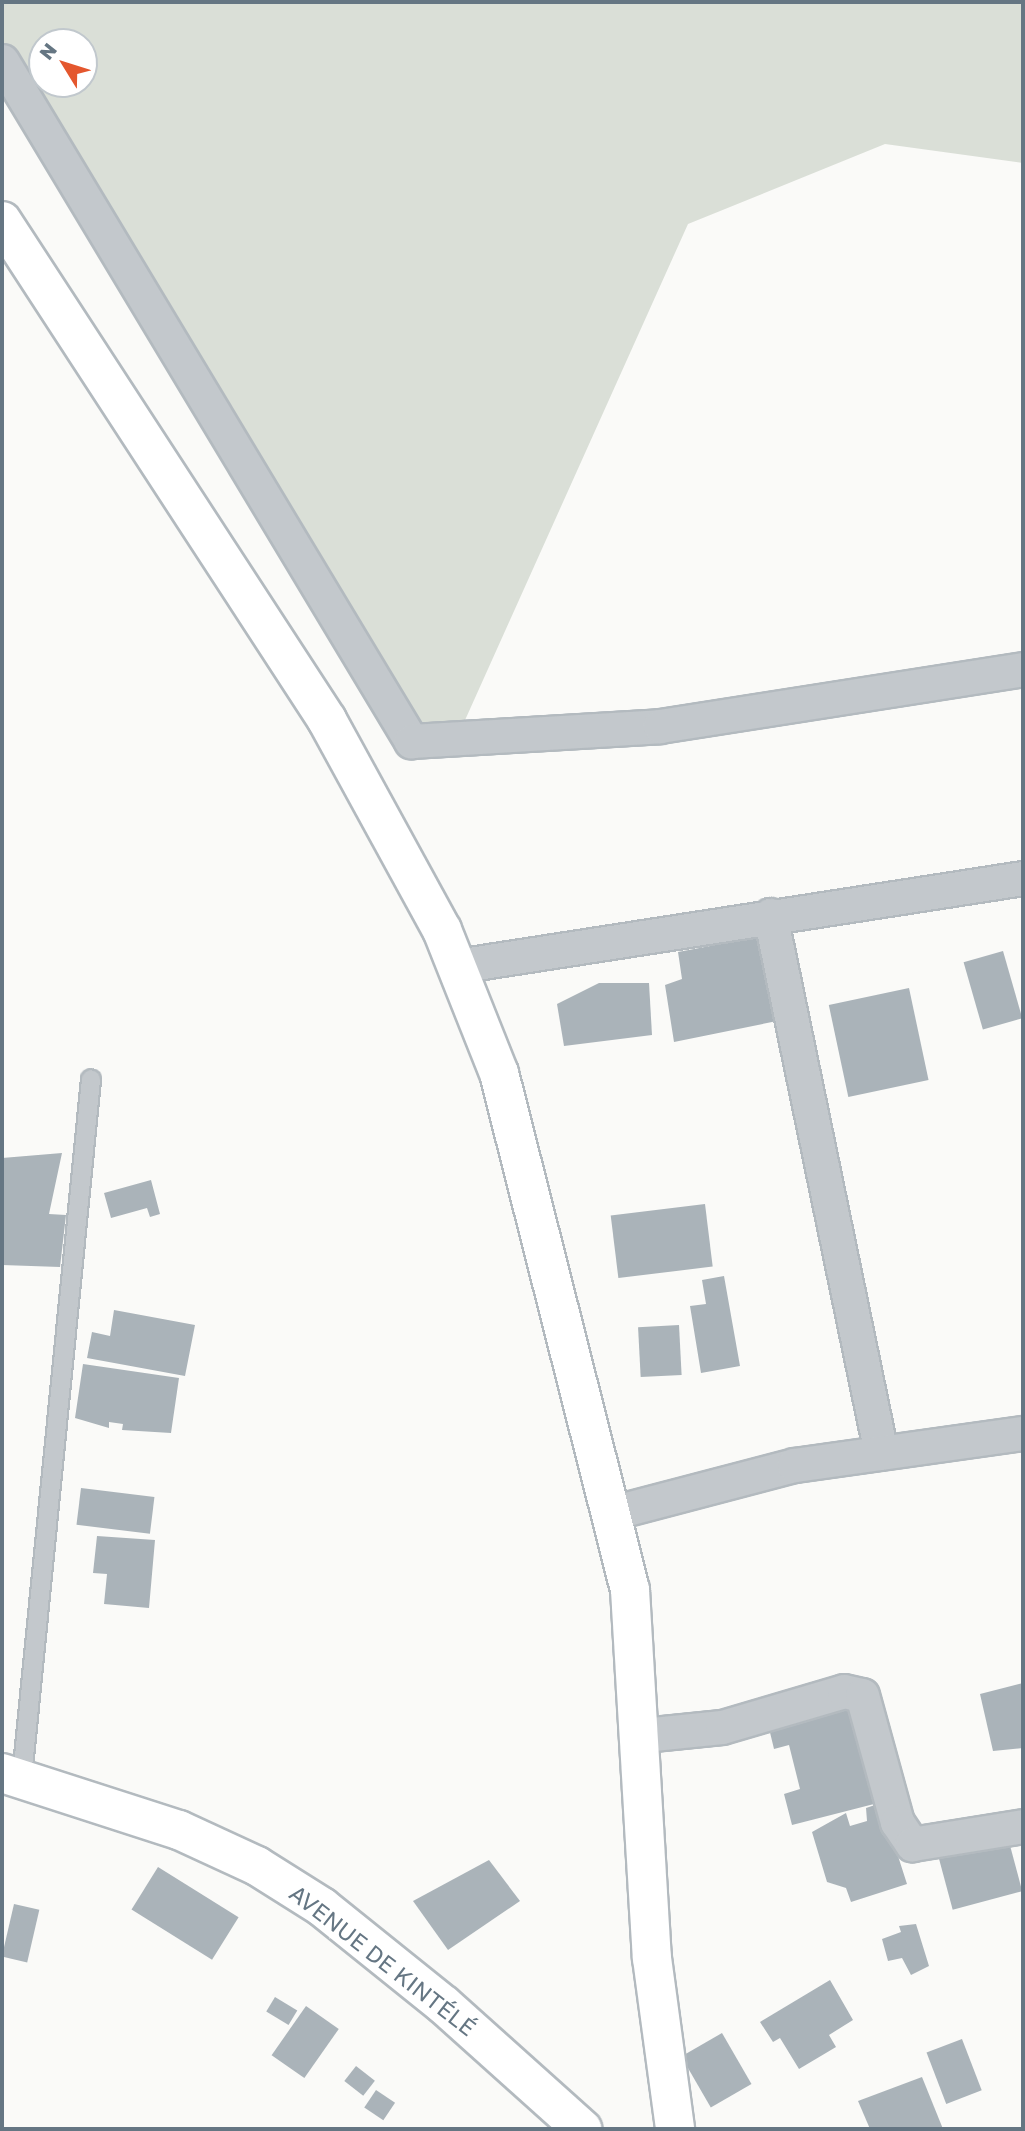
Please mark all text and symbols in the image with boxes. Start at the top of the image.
north arrow [28,28,98,98]
text: N [34,38,61,64]
street label: AVENUE DE KINTÉLÉ [284,1879,482,2041]

